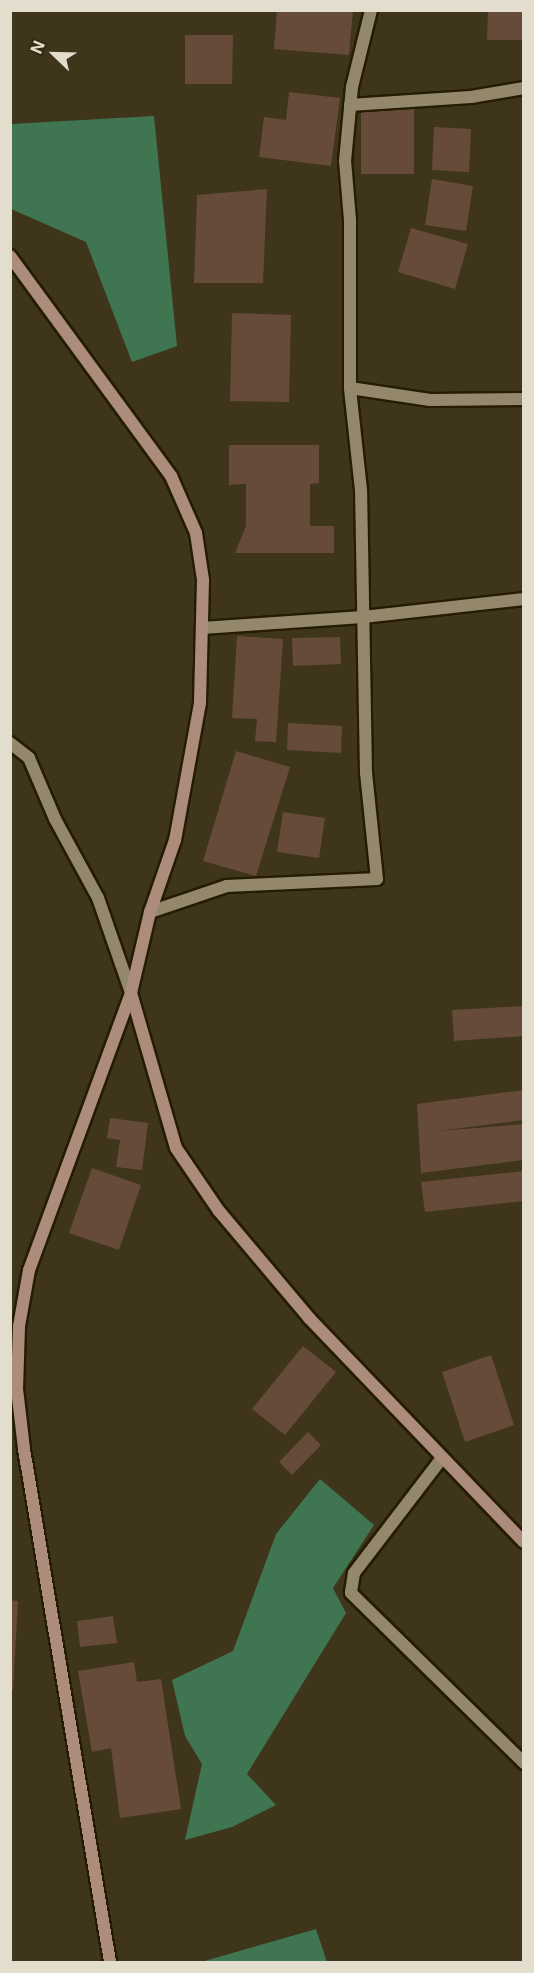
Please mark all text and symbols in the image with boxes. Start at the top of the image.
north arrow [24,24,84,84]
text: N [26,37,49,56]

